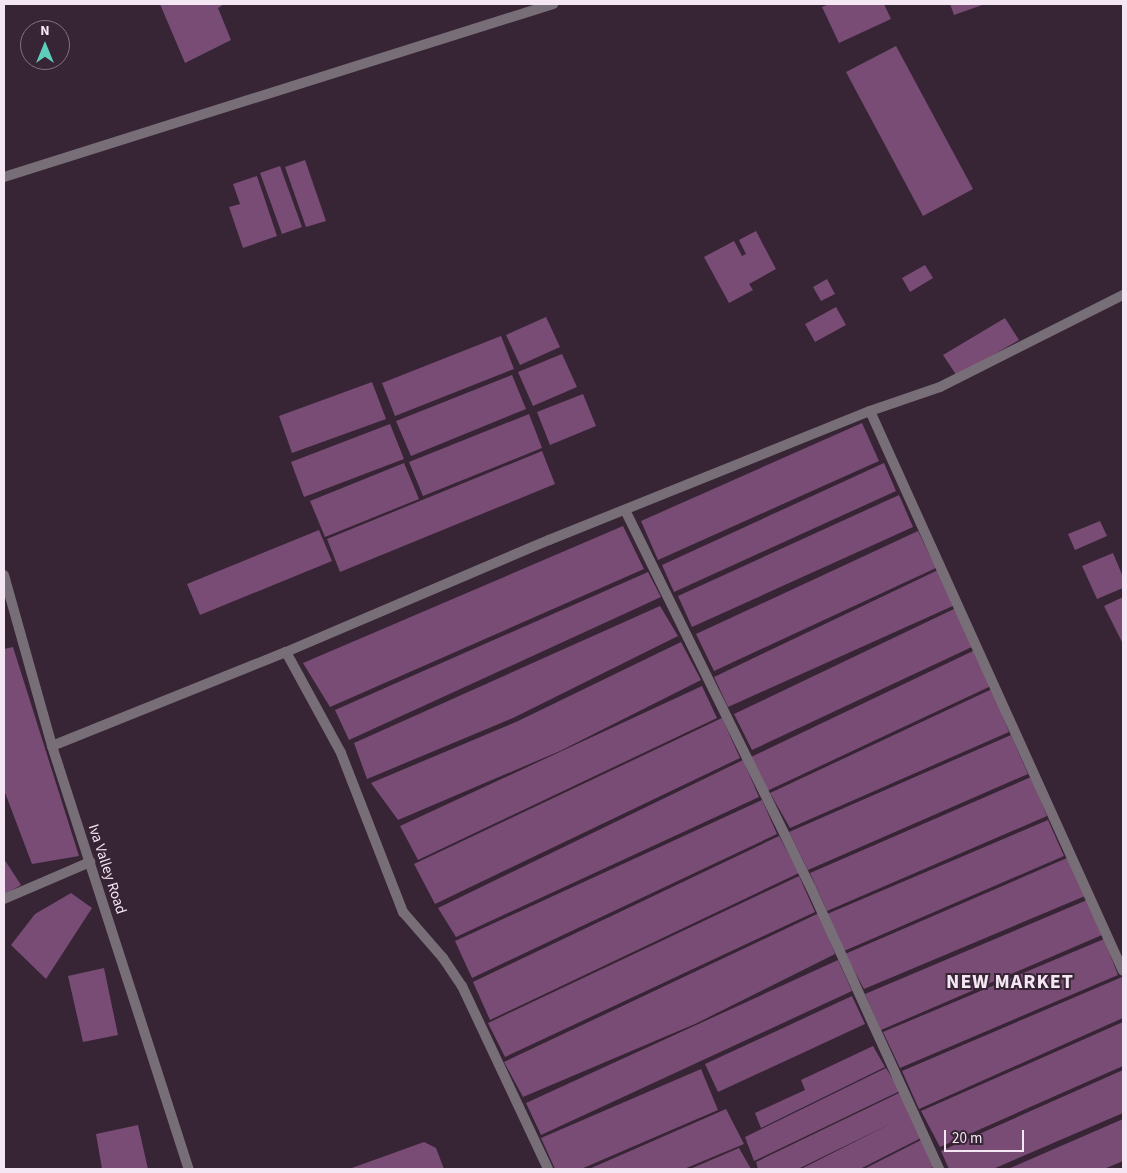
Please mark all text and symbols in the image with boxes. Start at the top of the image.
north arrow [20,20,70,70]
text: N [40,21,50,41]
street label: Iva Valley Road [84,822,130,916]
district label: NEW MARKET [945,970,1075,994]
scale bar [947,1120,1027,1152]
text: 20 m [952,1128,982,1149]

